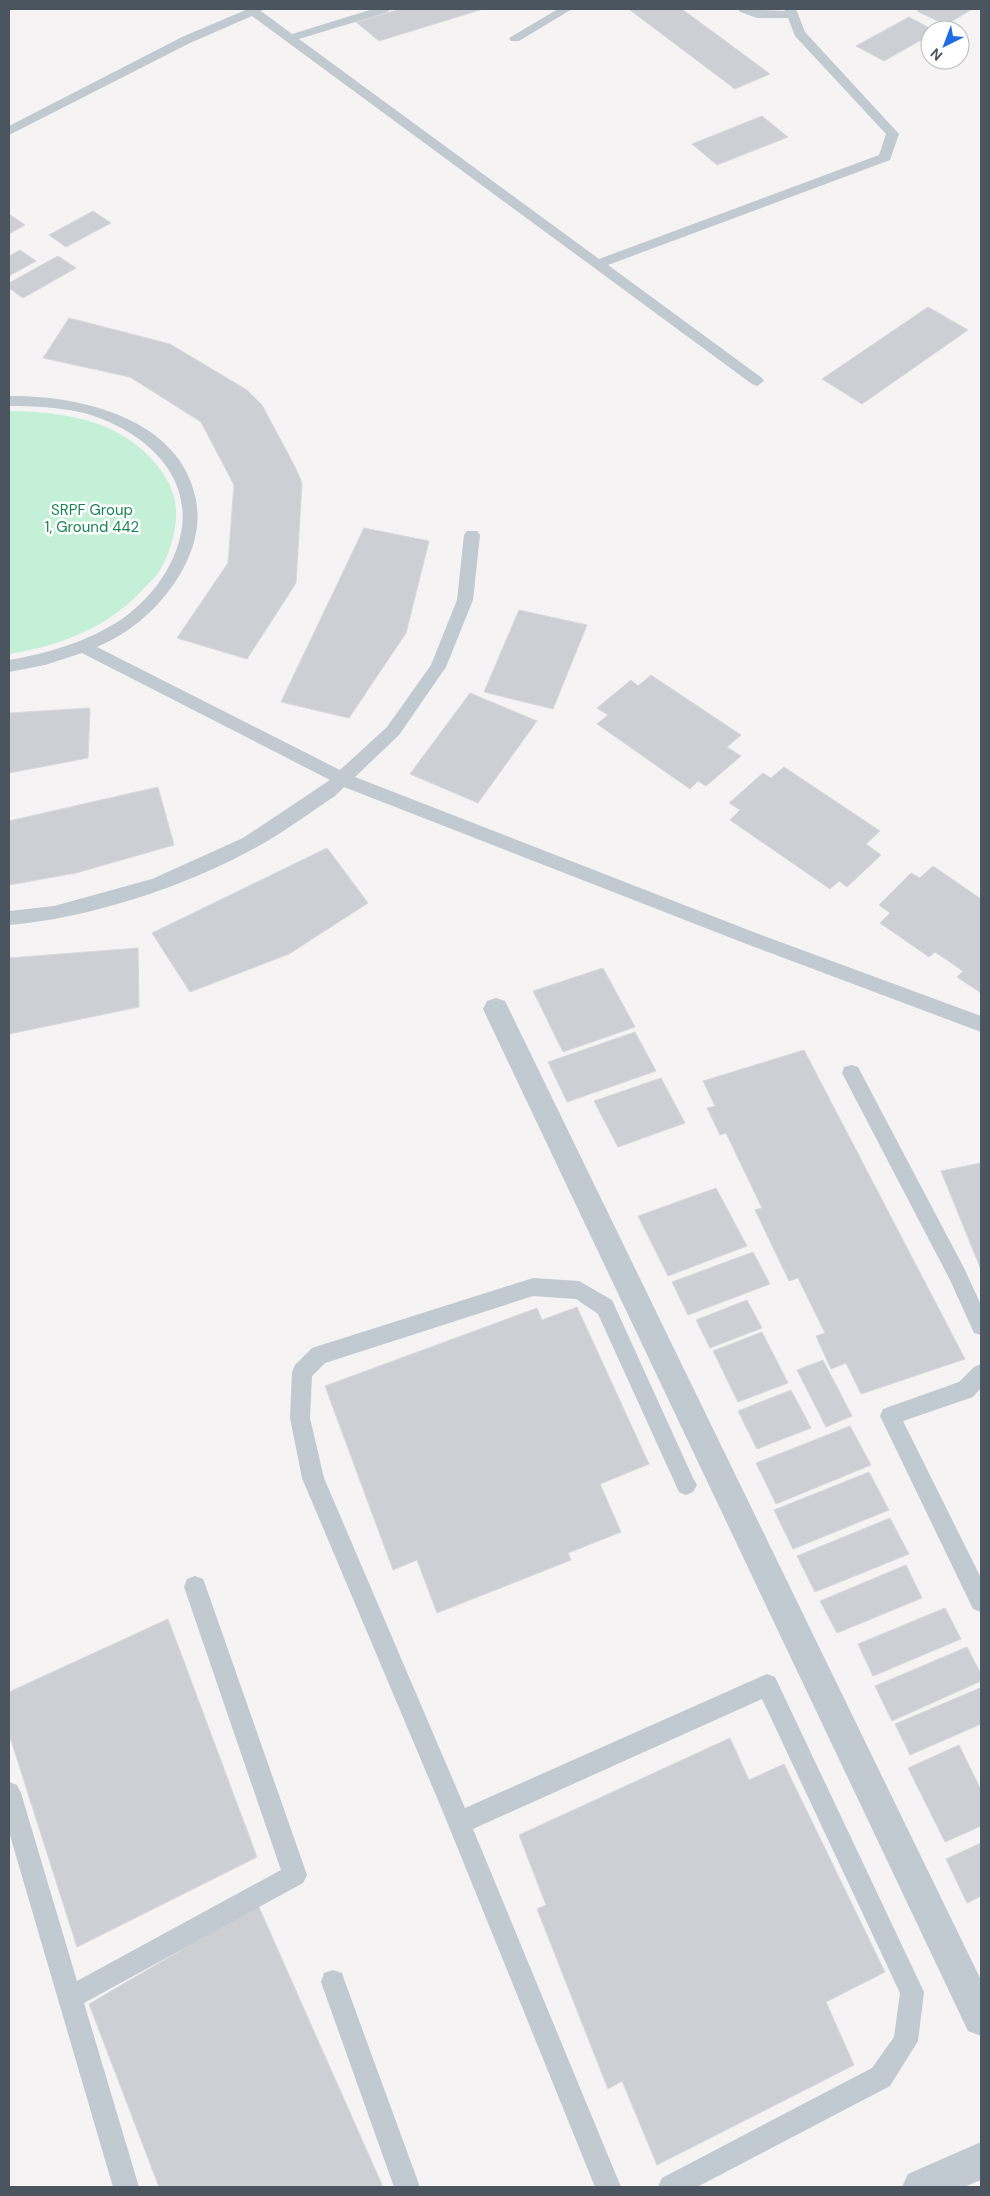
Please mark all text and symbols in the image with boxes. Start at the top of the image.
north arrow [920,20,970,70]
text: N [926,45,946,65]
park label: SRPF Group 1, Ground 442 [45,500,139,537]

